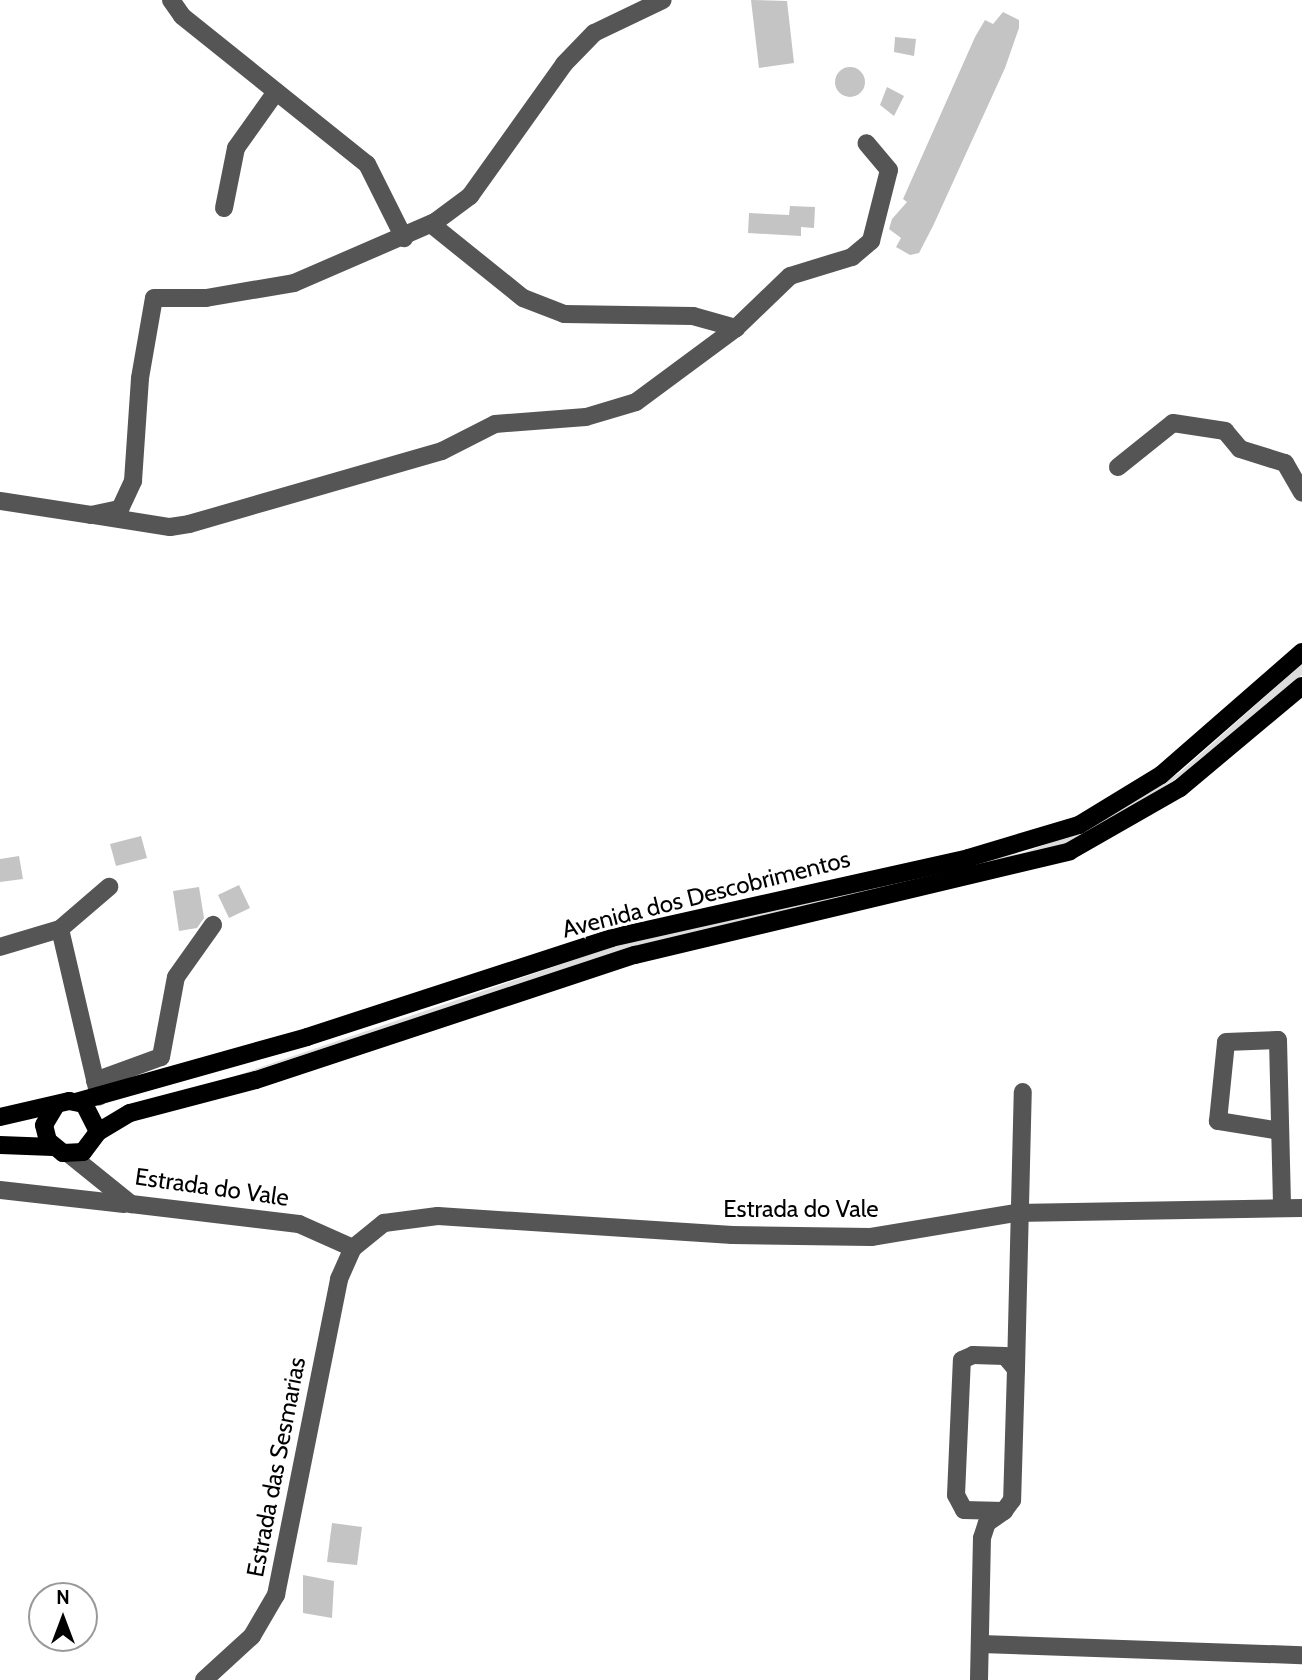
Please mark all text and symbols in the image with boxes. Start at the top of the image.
street label: Avenida dos Descobrimentos [559,844,853,944]
street label: Estrada do Vale [133,1162,291,1212]
street label: Estrada do Vale [723,1195,879,1223]
street label: Estrada das Sesmarias [241,1355,311,1579]
north arrow [28,1582,98,1652]
text: N [56,1586,70,1609]

